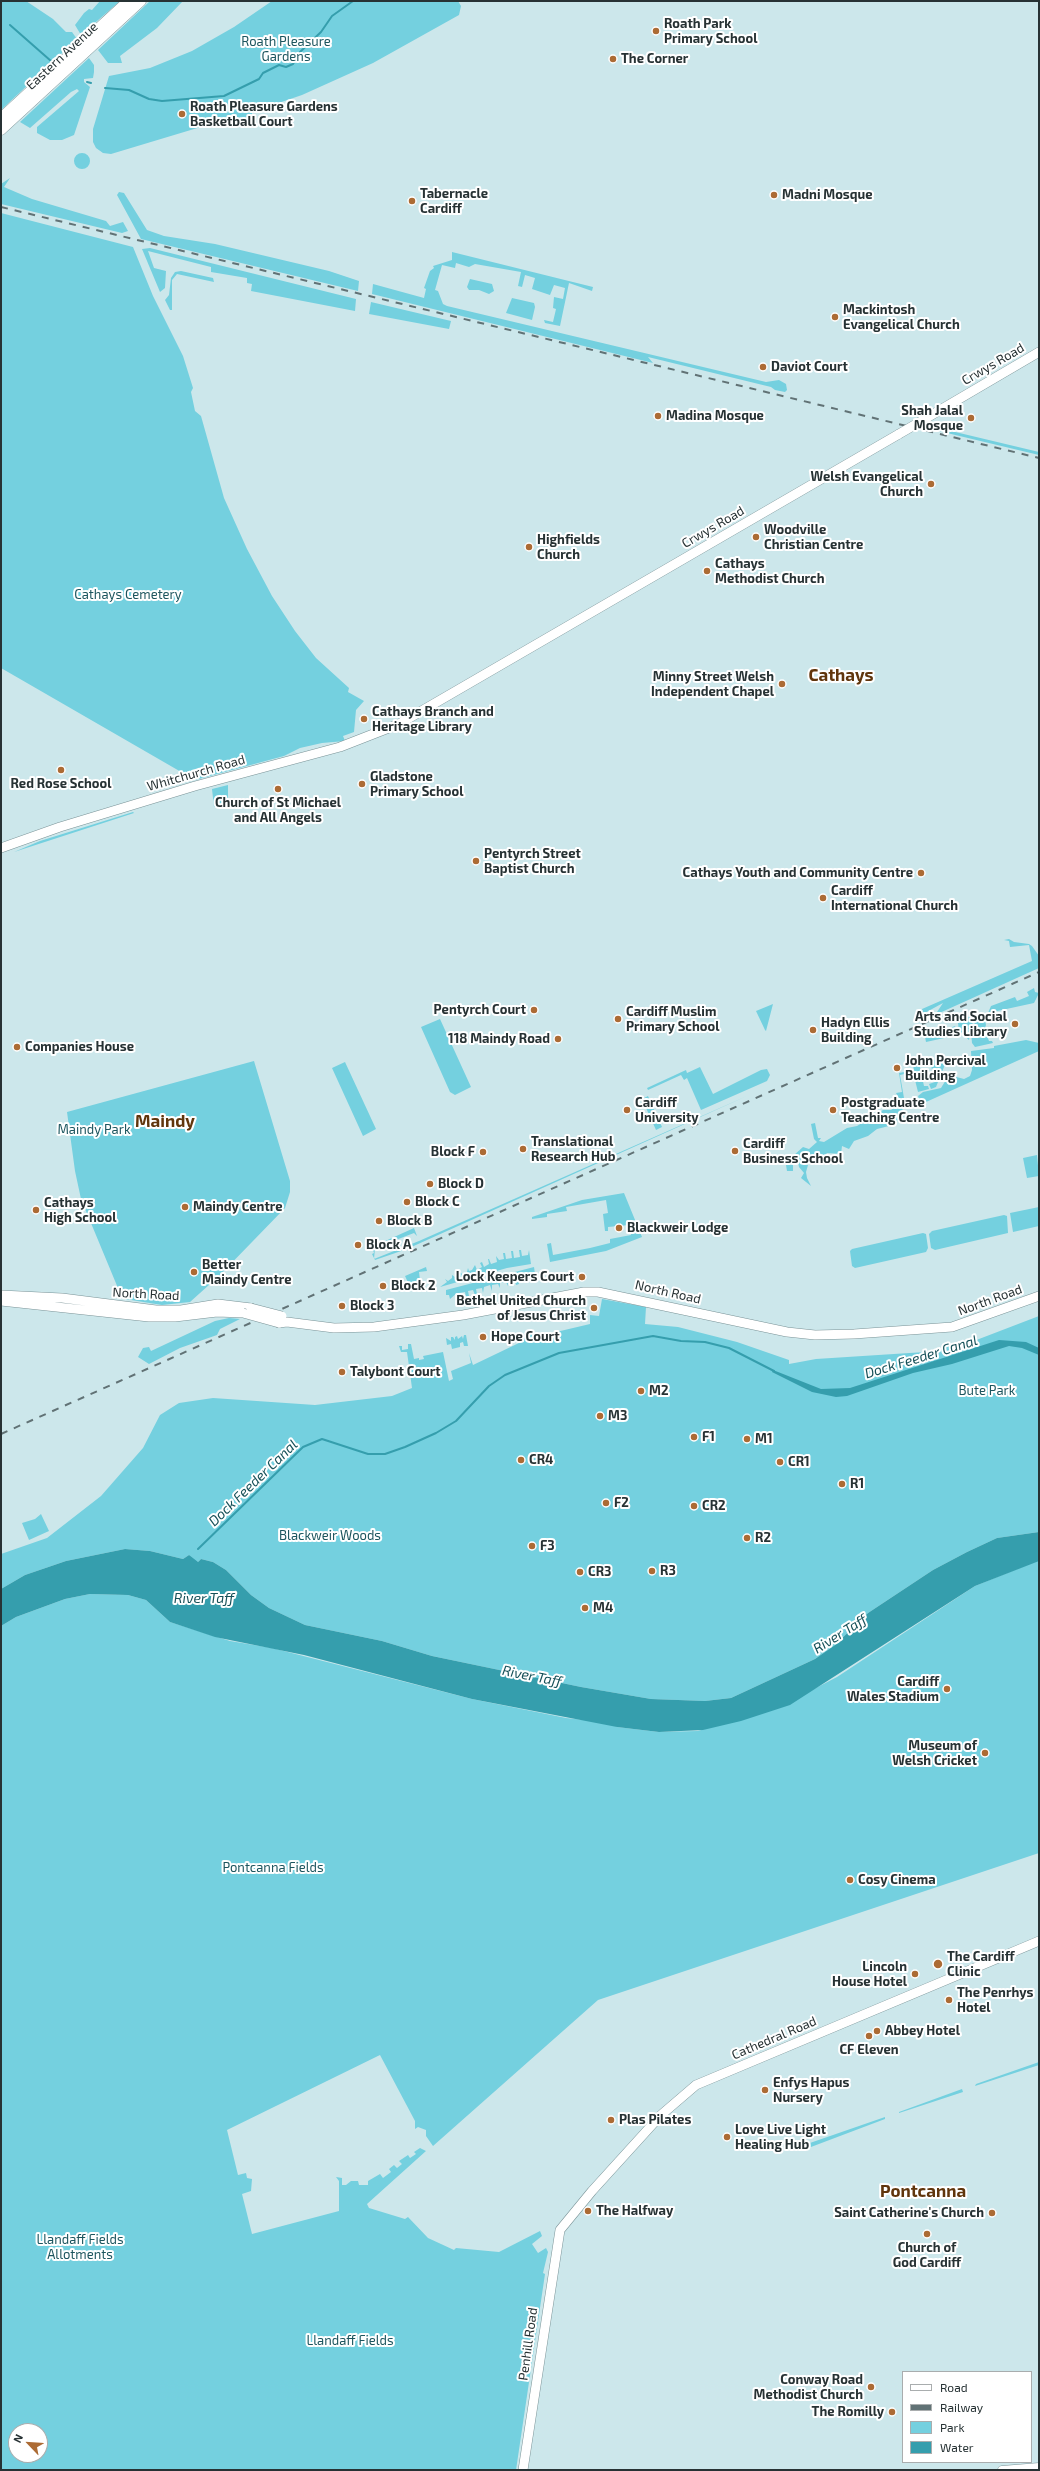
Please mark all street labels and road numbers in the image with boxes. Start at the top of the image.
street label: Eastern Avenue [23,19,101,93]
street label: Crwys Road [959,340,1027,388]
street label: Crwys Road [679,503,747,551]
street label: Whitchurch Road [145,752,247,794]
street label: North Road [634,1277,702,1307]
street label: North Road [956,1281,1024,1319]
street label: North Road [112,1284,180,1304]
street label: Cathedral Road [729,2013,819,2063]
street label: Penhill Road [515,2307,541,2381]

